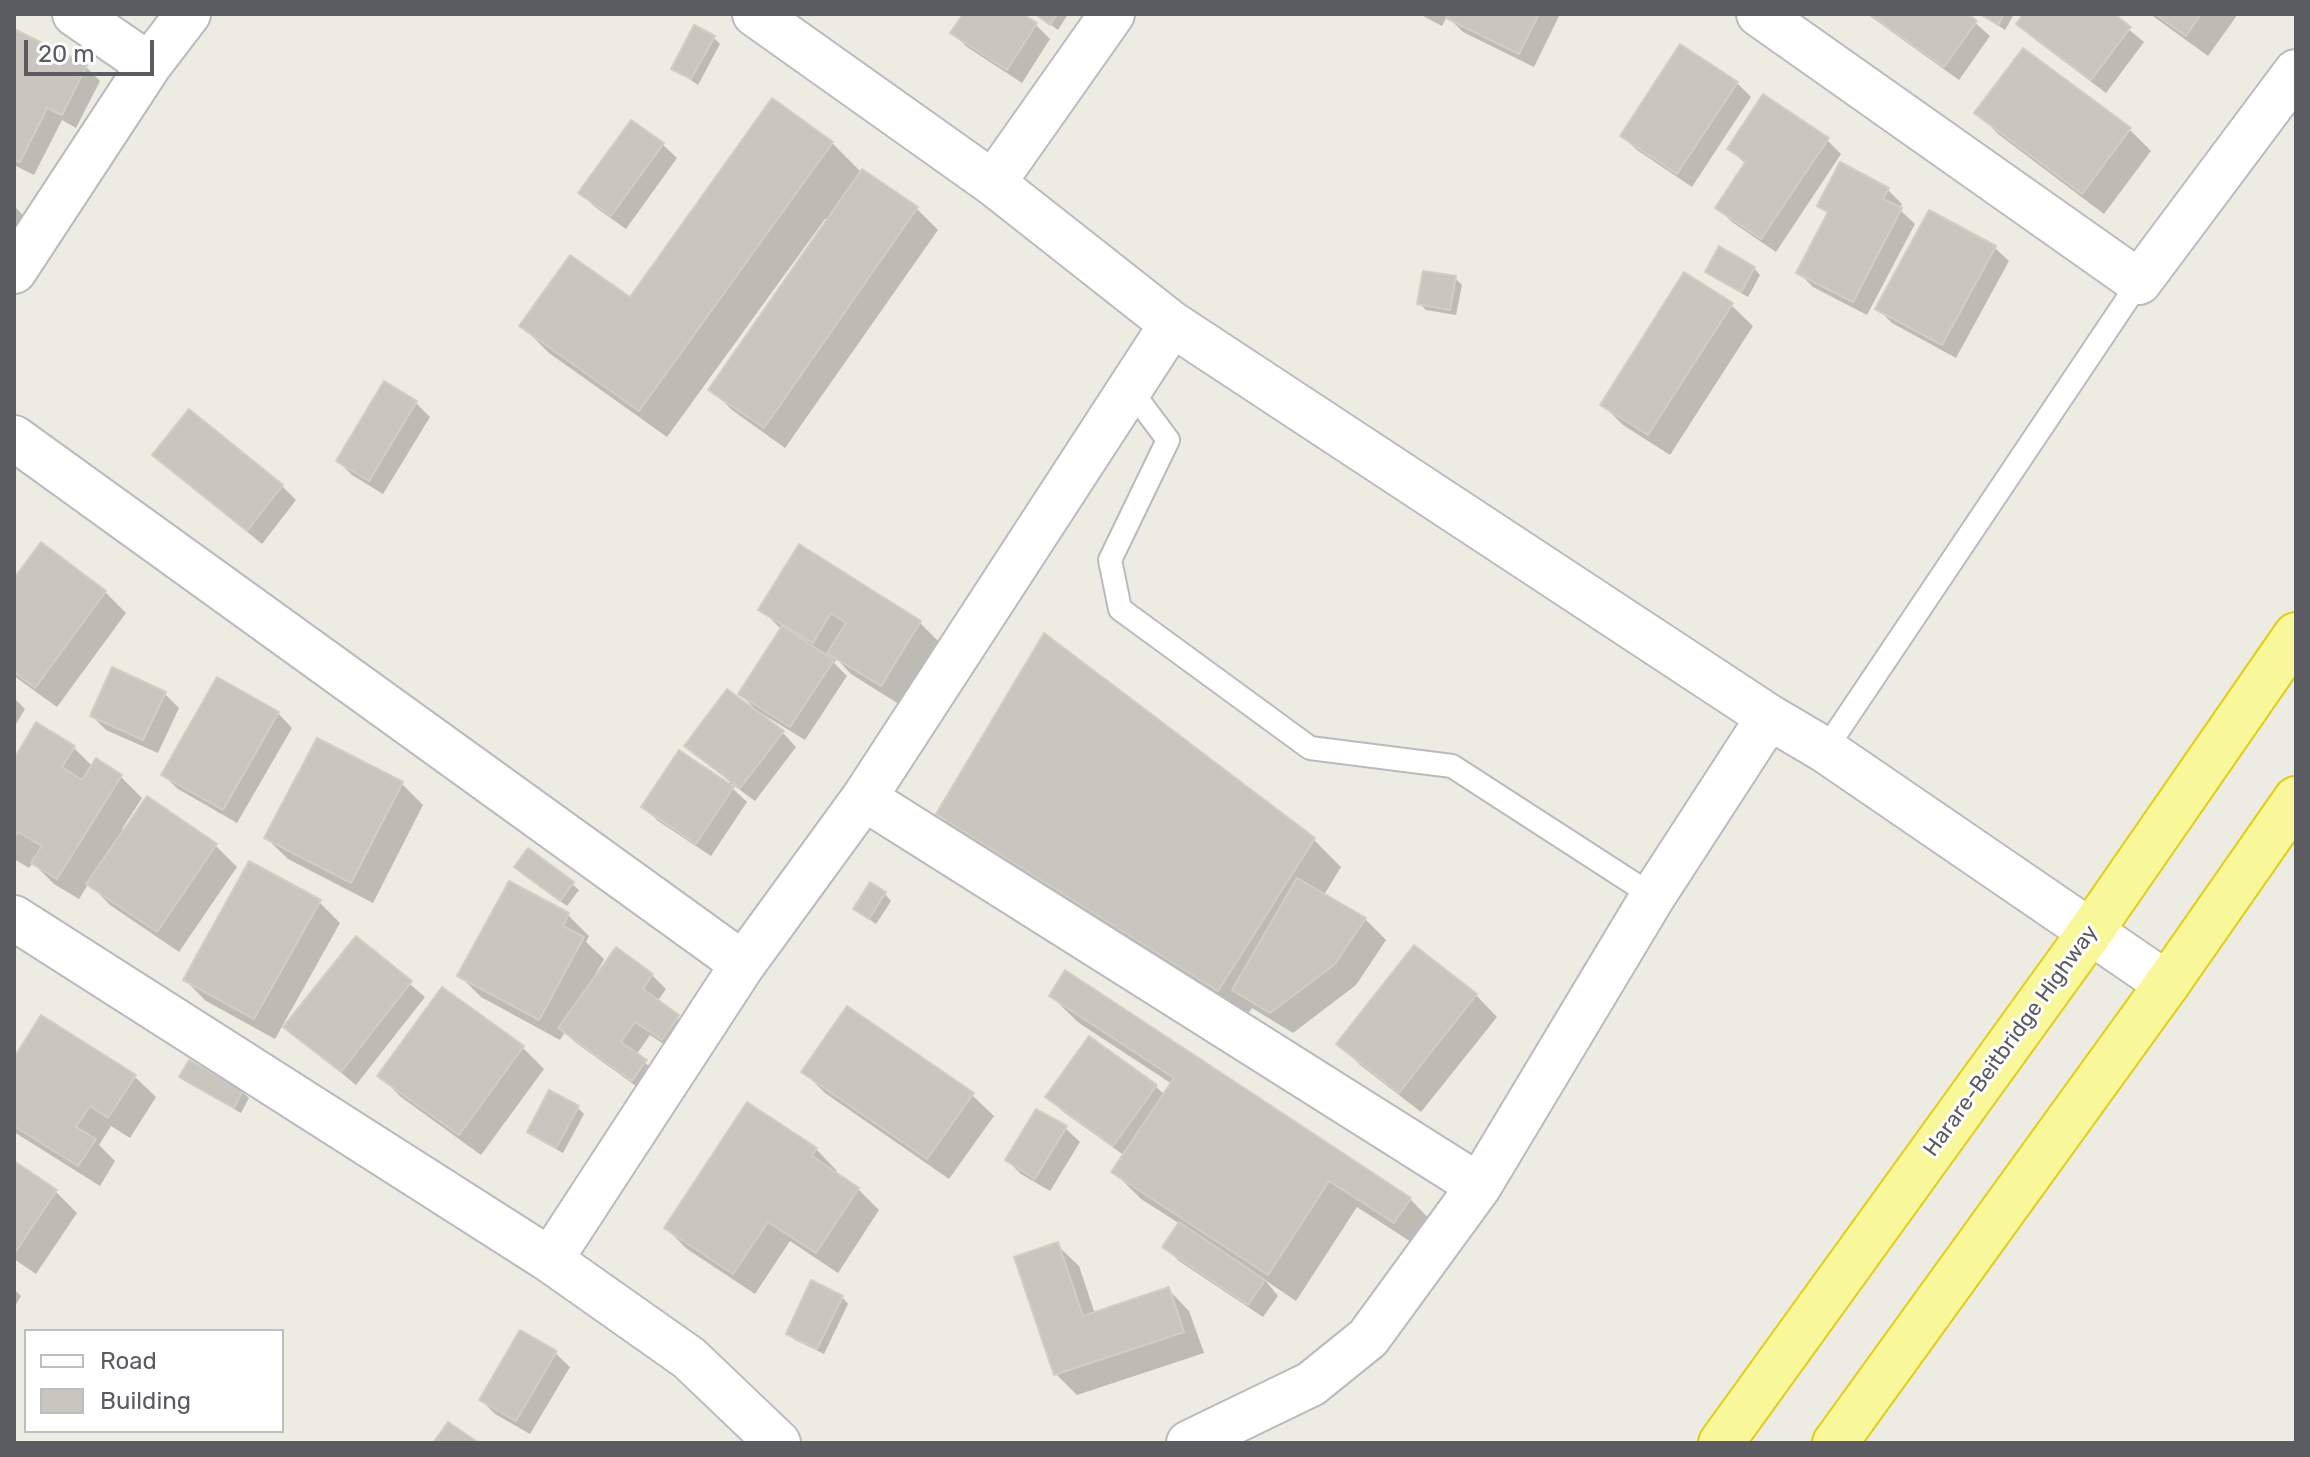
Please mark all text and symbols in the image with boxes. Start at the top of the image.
scale bar [28,24,158,74]
text: 20 m [38,40,95,68]
street label: Harare-Beitbridge Highway [1918,920,2104,1162]
legend [24,1329,284,1433]
text: Road [100,1347,157,1375]
text: Building [100,1387,191,1415]

